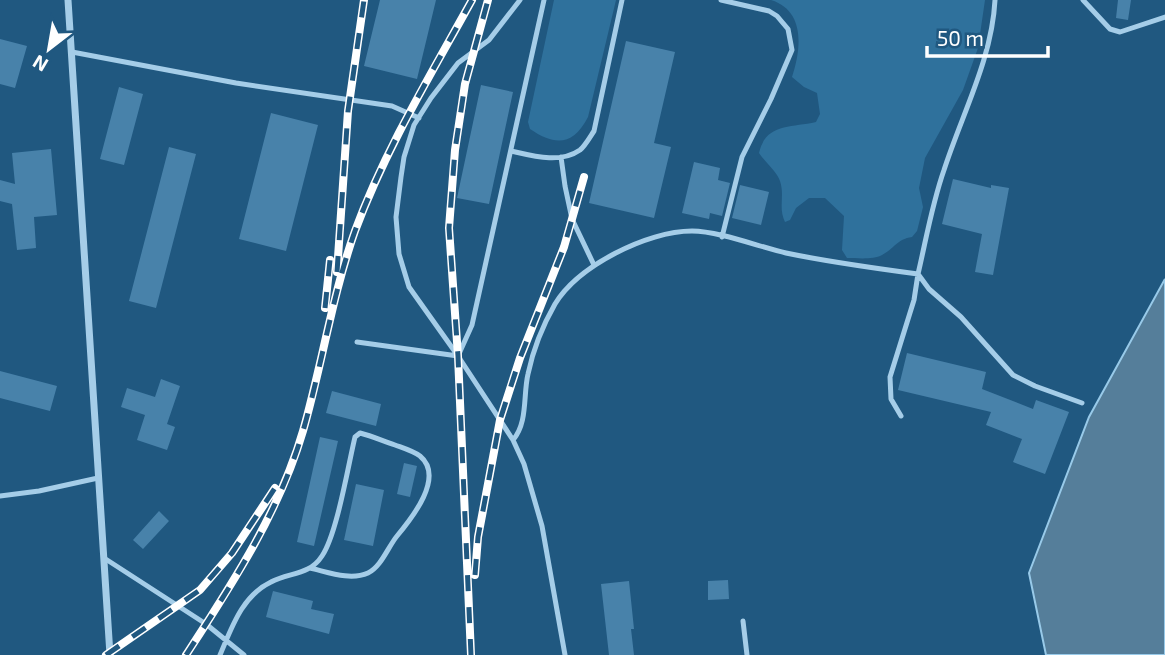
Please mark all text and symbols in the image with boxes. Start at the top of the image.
north arrow [14,14,84,84]
scale bar [927,14,1048,58]
text: 50 m [937,25,984,50]
text: N [28,51,52,77]

